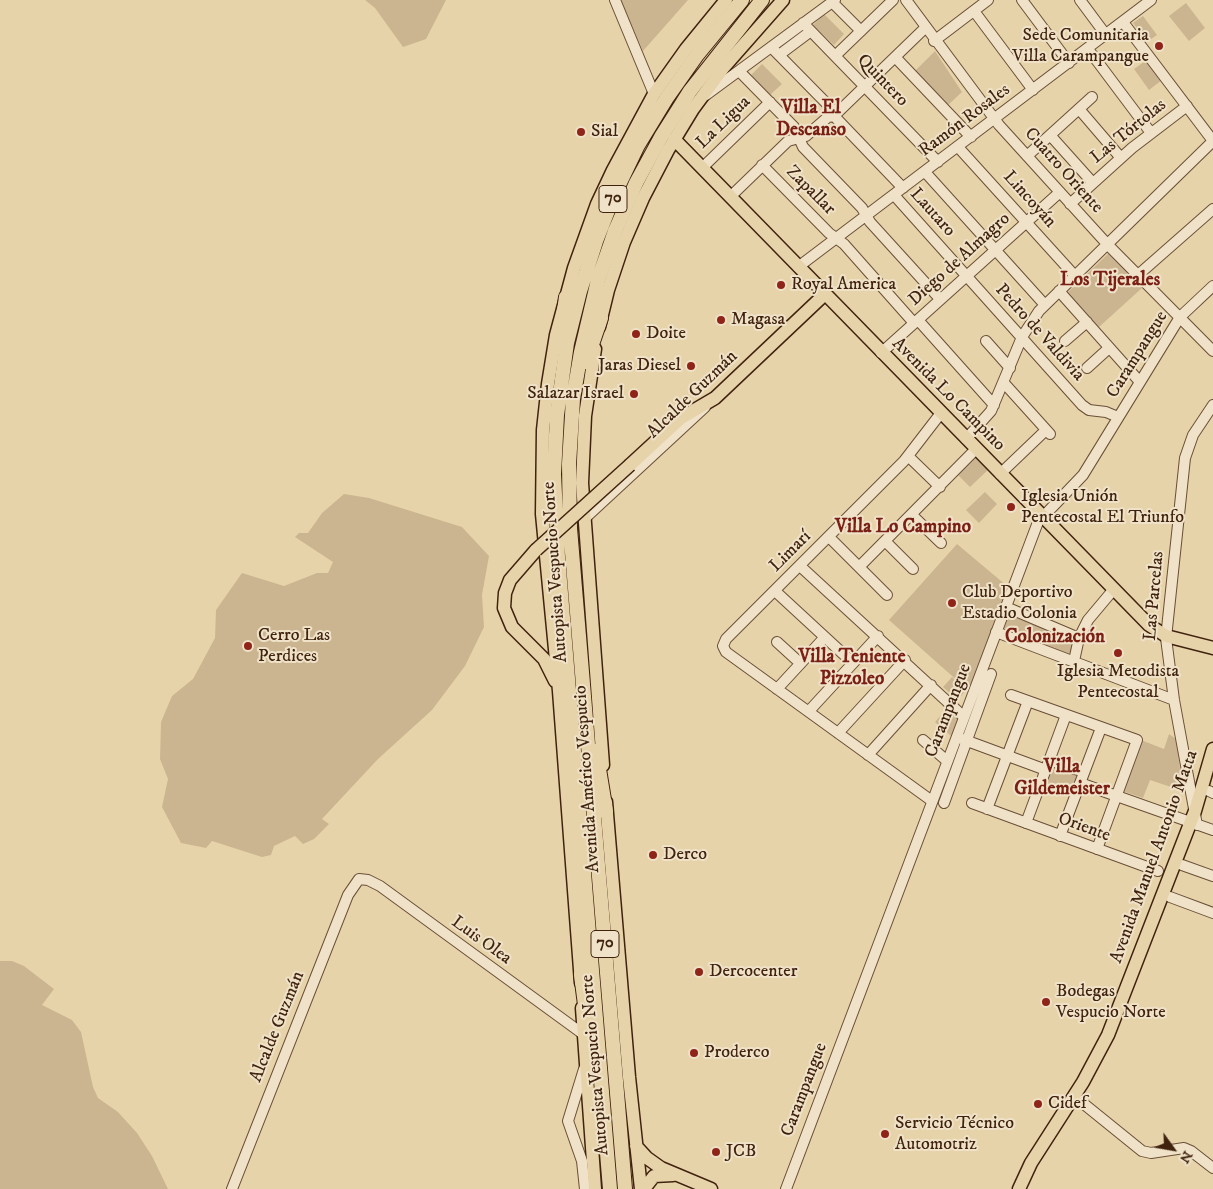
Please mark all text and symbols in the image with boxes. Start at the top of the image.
place label: Sede Comunitaria Villa Carampangue [1012,25,1149,68]
marker: Sede Comunitaria Villa Carampangue [1153,40,1165,52]
street label: Quintero [852,50,912,112]
street label: Ramón Rosales [915,80,1015,162]
street label: La Ligua [692,92,756,154]
street label: Las Tórtolas [1087,95,1171,169]
district label: Villa El Descanso [776,98,846,142]
place label: Sial [591,121,618,143]
street label: Cuatro Oriente [1019,124,1107,218]
marker: Sial [575,126,587,138]
street label: Zapallar [781,162,839,220]
street label: Lincoyán [998,167,1060,233]
street label: Lautaro [905,184,959,242]
road number: 70 [599,185,627,212]
street label: Diego de Almagro [905,209,1015,311]
district label: Los Tijerales [1060,270,1160,292]
place label: Royal America [791,274,896,296]
marker: Royal America [775,279,787,291]
street label: Pedro de Valdivia [990,280,1088,386]
street label: Carampangue [1103,308,1173,402]
place label: Magasa [731,309,785,331]
marker: Magasa [715,314,727,326]
place label: Doite [646,323,686,345]
marker: Doite [630,328,642,340]
street label: Avenida Lo Campino [887,334,1009,456]
street label: Alcalde Guzmán [643,346,743,444]
place label: Jaras Diesel [598,355,681,377]
marker: Jaras Diesel [685,360,697,372]
place label: Salazar Israel [527,383,624,405]
marker: Salazar Israel [628,388,640,400]
street label: Autopista Vespucio Norte [539,481,573,663]
place label: Iglesia Unión Pentecostal El Triunfo [1021,486,1184,528]
marker: Iglesia Unión Pentecostal El Triunfo [1005,501,1017,513]
district label: Villa Lo Campino [835,517,971,539]
street label: Limarí [766,527,816,577]
street label: Las Parcelas [1140,550,1170,642]
place label: Club Deportivo Estadio Colonia [962,582,1077,624]
marker: Club Deportivo Estadio Colonia [946,597,958,609]
place label: Cerro Las Perdices [258,625,330,668]
district label: Colonización [1005,627,1105,649]
marker: Cerro Las Perdices [242,640,254,652]
district label: Villa Teniente Pizzoleo [798,647,906,691]
marker: Iglesia Metodista Pentecostal [1112,647,1124,659]
street label: Carampangue [921,661,977,761]
place label: Iglesia Metodista Pentecostal [1057,661,1179,704]
street label: Avenida Américo Vespucio [571,685,605,873]
street label: Avenida Manuel Antonio Matta [1106,748,1204,966]
district label: Villa Gildemeister [1014,757,1110,801]
street label: Oriente [1055,809,1113,847]
place label: Derco [663,844,707,866]
marker: Derco [647,849,659,861]
street label: Luis Olea [447,912,515,970]
road number: 70 [591,931,619,958]
place label: Dercocenter [709,961,797,983]
marker: Dercocenter [693,966,705,978]
street label: Alcalde Guzmán [246,968,310,1086]
street label: Autopista Vespucio Norte [577,974,615,1156]
place label: Bodegas Vespucio Norte [1056,981,1166,1024]
marker: Bodegas Vespucio Norte [1040,996,1052,1008]
street label: Carampangue [777,1040,833,1140]
place label: Proderco [704,1042,769,1064]
marker: Proderco [688,1047,700,1059]
place label: Cidef [1048,1093,1087,1115]
marker: Cidef [1032,1098,1044,1110]
place label: Servicio Técnico Automotriz [895,1113,1014,1156]
north arrow [1148,1124,1198,1174]
marker: Servicio Técnico Automotriz [879,1128,891,1140]
place label: JCB [726,1141,756,1163]
marker: JCB [710,1146,722,1158]
text: N [1175,1147,1196,1167]

